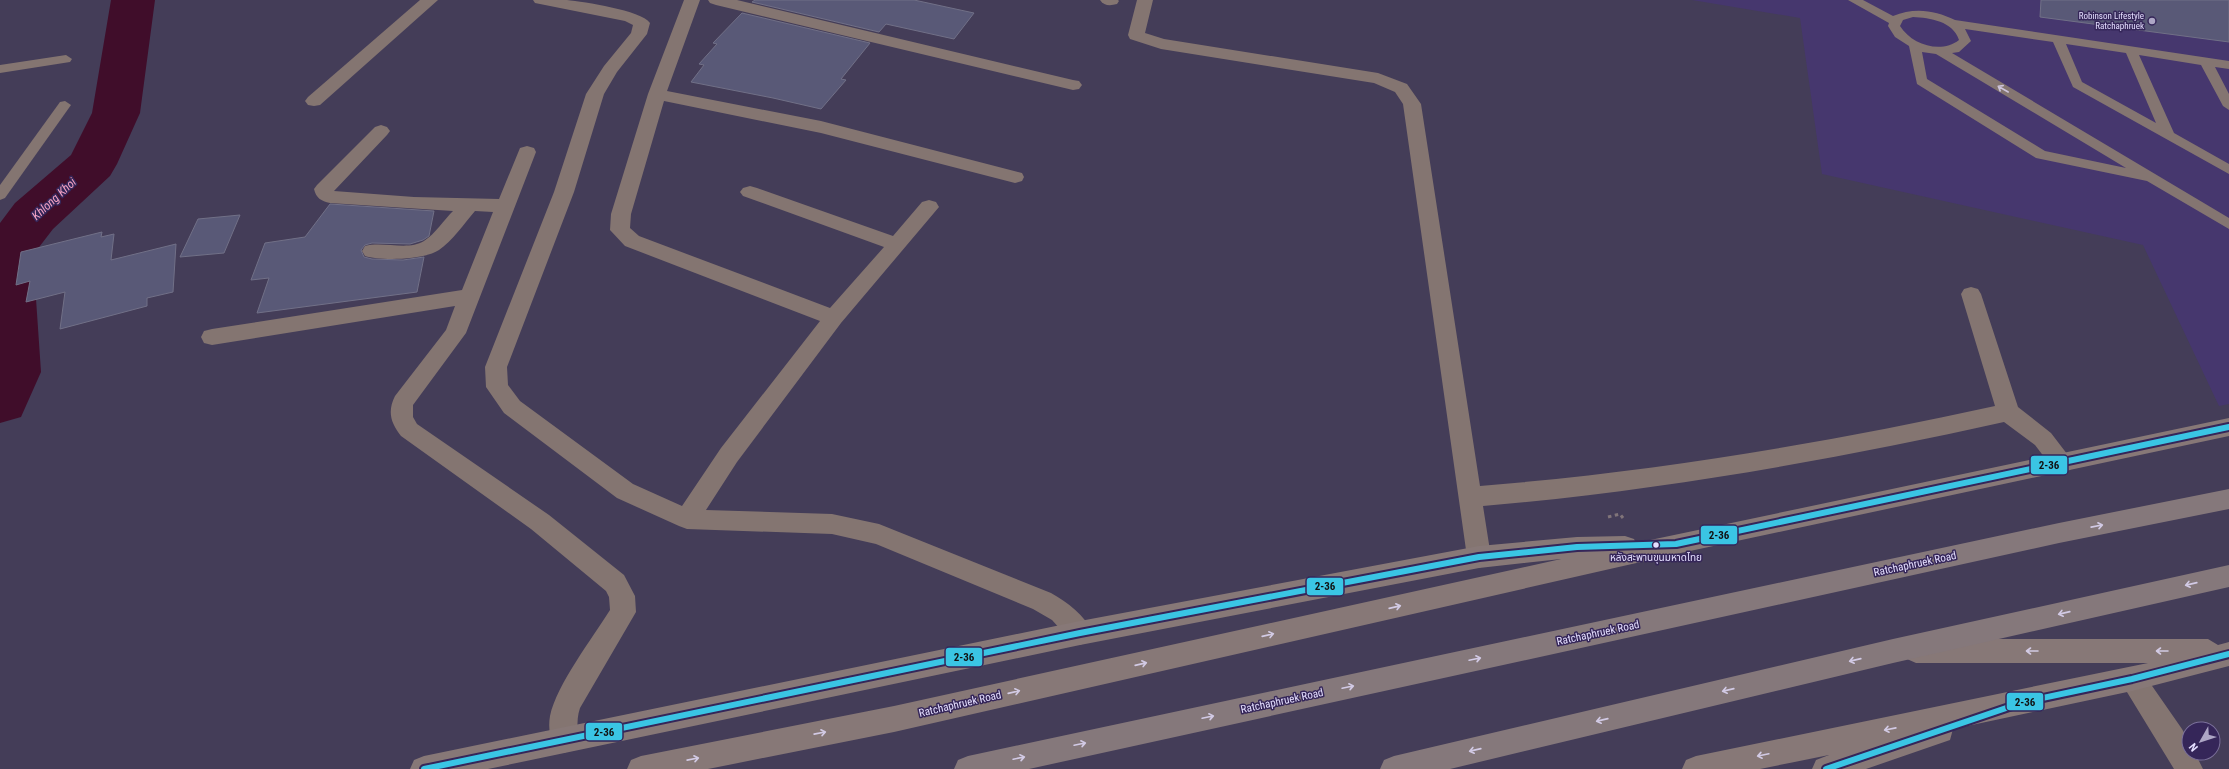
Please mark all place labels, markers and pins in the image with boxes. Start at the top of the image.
place label: Robinson Lifestyle Ratchaphruek [2079,11,2144,31]
marker: Robinson Lifestyle Ratchaphruek [2147,16,2157,26]
marker: หลังสะพานขุนมหาดไทย [1651,540,1661,550]
place label: หลังสะพานขุนมหาดไทย [1610,552,1702,564]

